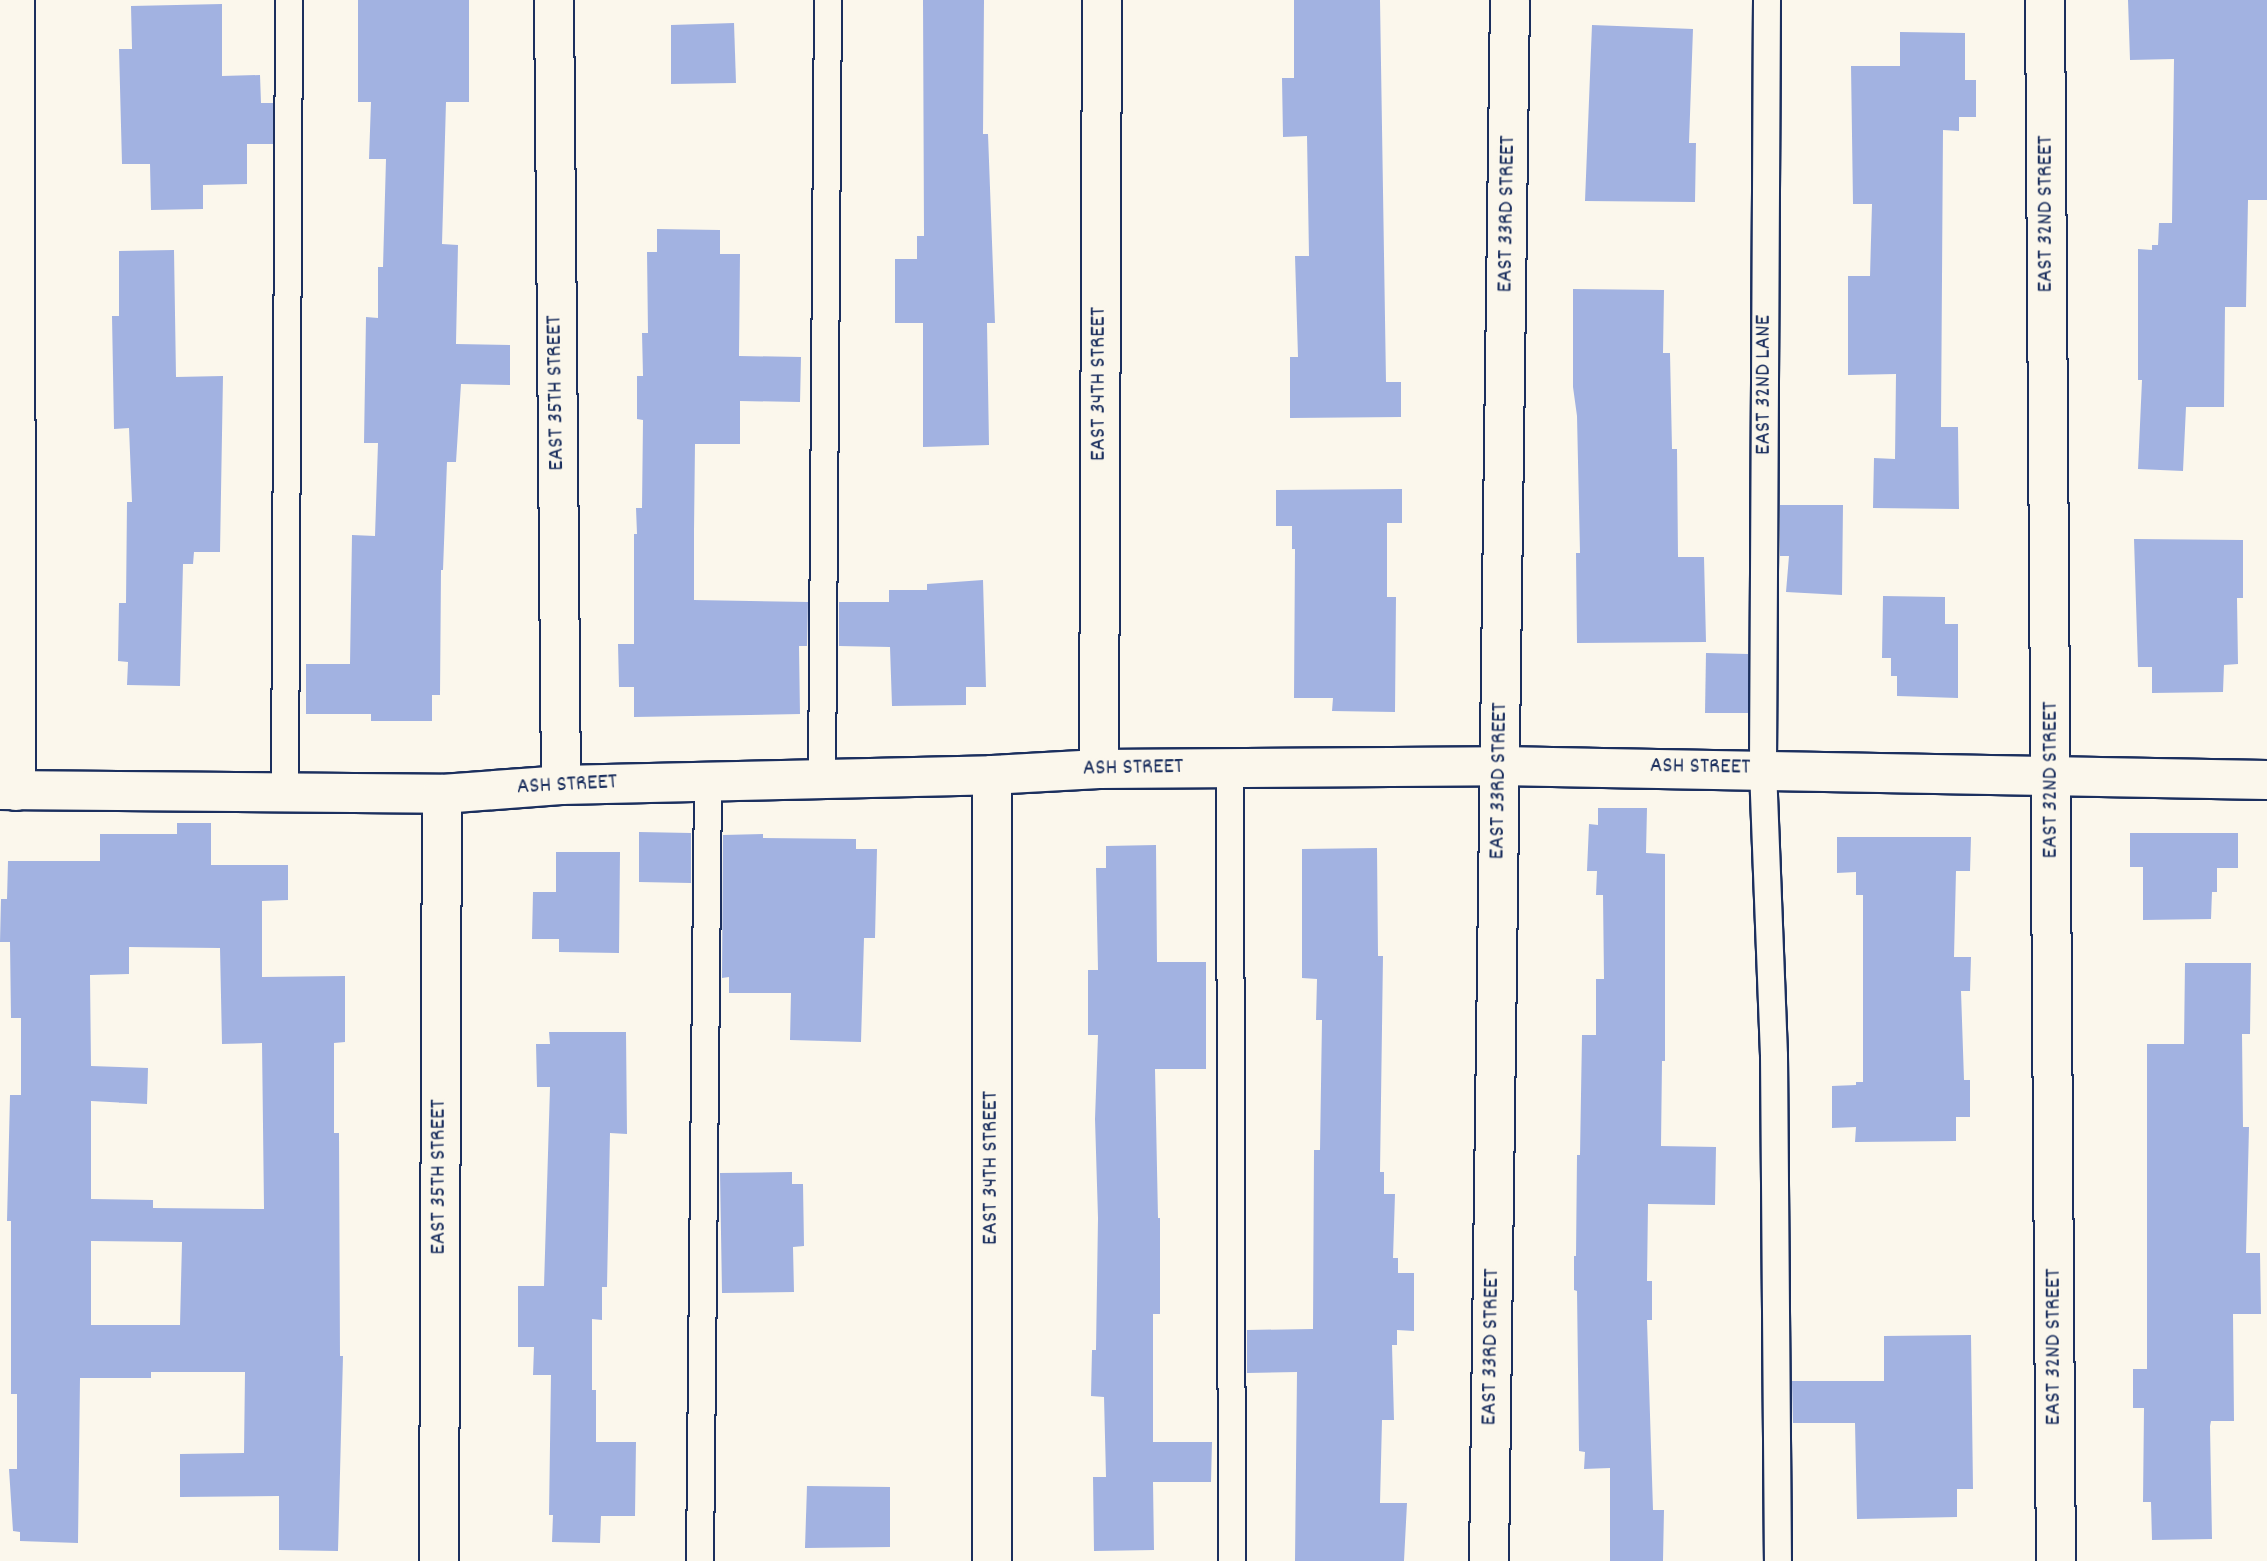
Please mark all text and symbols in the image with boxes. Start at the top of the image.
street label: EAST 33RD STREET [1493,135,1523,293]
street label: EAST 32ND STREET [2033,136,2061,292]
street label: EAST 34TH STREET [1086,307,1114,461]
street label: EAST 35TH STREET [542,315,572,471]
street label: EAST 32ND LANE [1751,315,1779,455]
street label: EAST 33RD STREET [1485,702,1515,860]
street label: EAST 32ND STREET [2038,702,2066,858]
street label: ASH STREET [1650,753,1750,783]
street label: ASH STREET [1083,754,1183,784]
street label: ASH STREET [516,770,618,802]
street label: EAST 34TH STREET [978,1091,1006,1245]
street label: EAST 35TH STREET [426,1099,454,1255]
street label: EAST 33RD STREET [1477,1268,1507,1426]
street label: EAST 32ND STREET [2041,1269,2069,1425]

